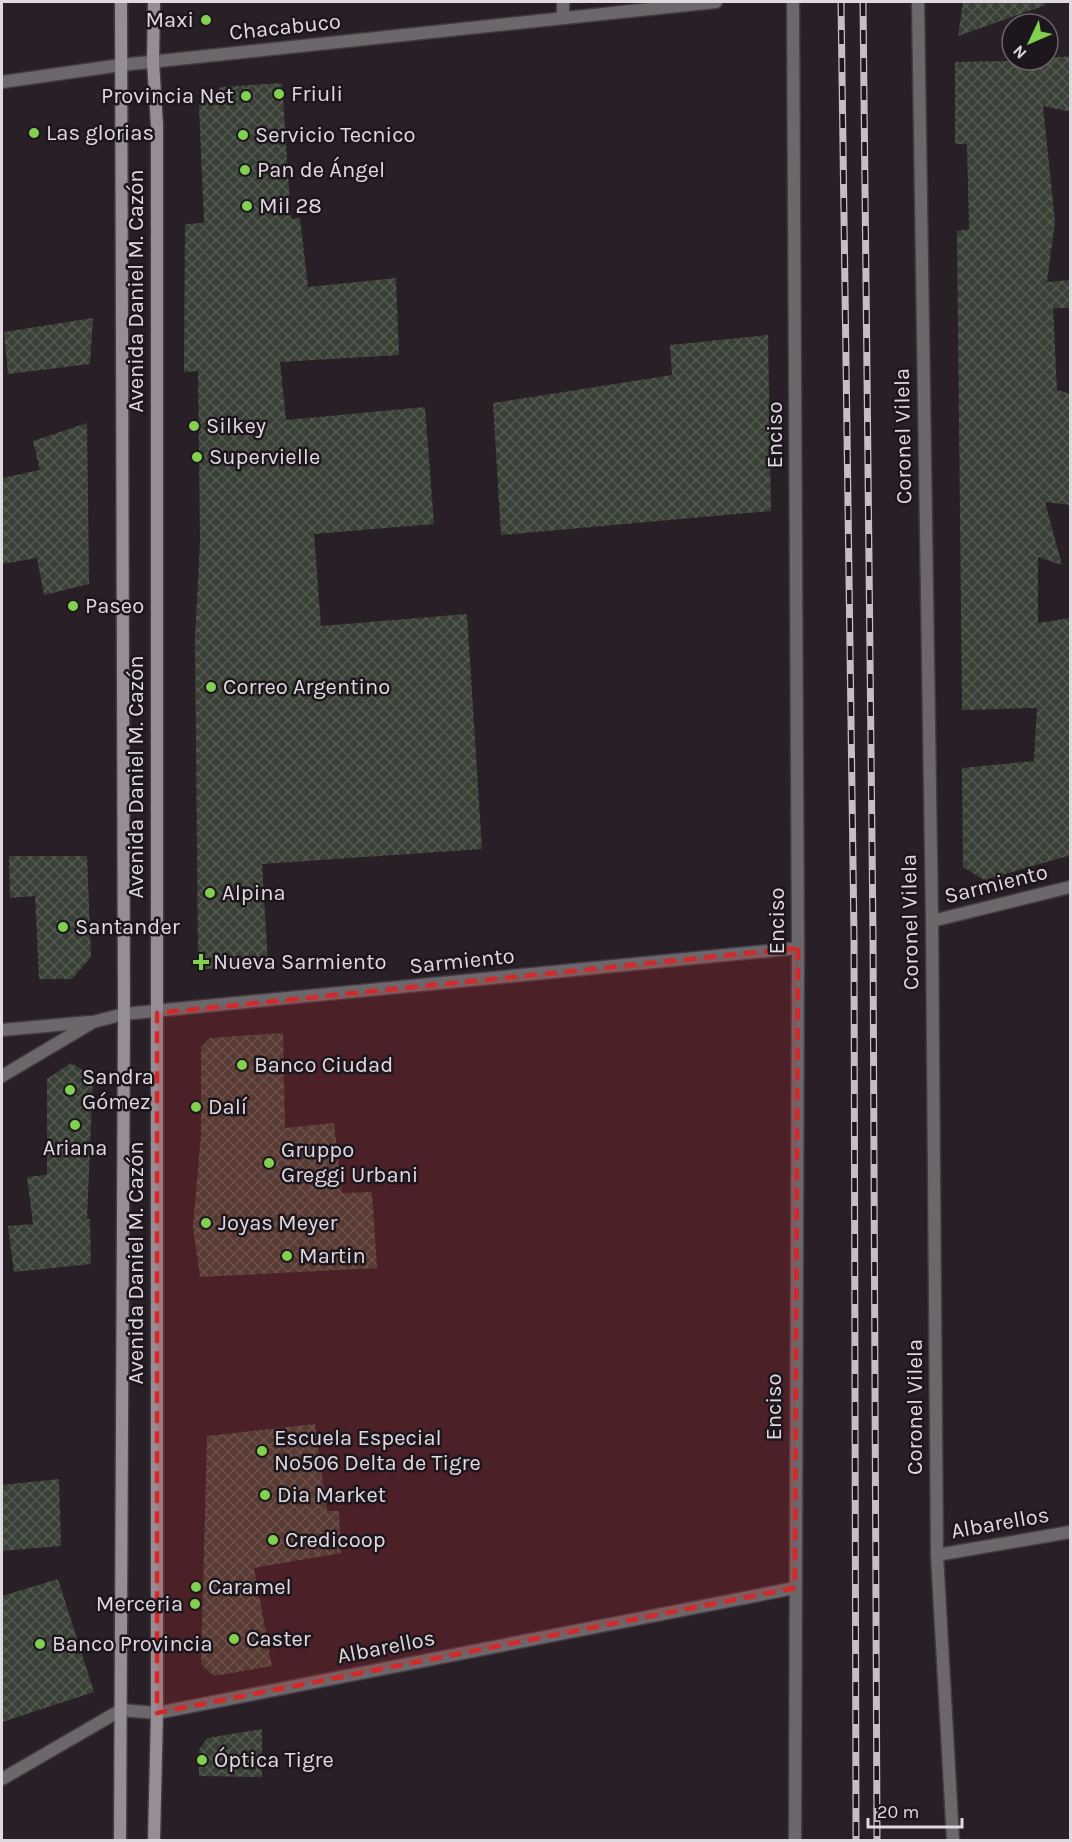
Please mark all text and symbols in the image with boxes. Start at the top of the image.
place label: Maxi [145,7,194,33]
street label: Chacabuco [228,8,342,46]
north arrow [1000,12,1060,72]
marker: Maxi [199,13,213,27]
text: N [1009,41,1030,63]
place label: Friuli [291,81,343,107]
place label: Provincia Net [101,83,234,109]
marker: Friuli [272,87,286,101]
marker: Provincia Net [239,89,253,103]
place label: Las glorias [46,120,154,146]
place label: Servicio Tecnico [255,122,416,148]
marker: Las glorias [27,126,41,140]
marker: Servicio Tecnico [236,128,250,142]
place label: Pan de Ángel [257,156,385,183]
marker: Pan de Ángel [238,163,252,177]
street label: Avenida Daniel M. Cazón [123,170,149,412]
place label: Mil 28 [259,193,322,219]
marker: Mil 28 [240,199,254,213]
street label: Coronel Vilela [889,368,917,504]
street label: Enciso [762,401,788,469]
place label: Silkey [206,413,266,439]
marker: Silkey [187,419,201,433]
place label: Supervielle [209,444,320,470]
marker: Supervielle [190,450,204,464]
place label: Paseo [85,593,144,619]
marker: Paseo [66,599,80,613]
street label: Avenida Daniel M. Cazón [123,656,149,898]
place label: Correo Argentino [223,674,390,700]
marker: Correo Argentino [204,680,218,694]
street label: Coronel Vilela [896,854,924,990]
street label: Sarmiento [942,859,1050,909]
place label: Alpina [222,880,286,906]
marker: Alpina [203,886,217,900]
street label: Enciso [764,887,790,955]
place label: Santander [75,914,180,940]
marker: Santander [56,920,70,934]
street label: Sarmiento [408,943,516,979]
place label: Nueva Sarmiento [213,949,386,975]
marker: Nueva Sarmiento [194,955,208,969]
place label: Banco Ciudad [254,1052,393,1078]
marker: Banco Ciudad [235,1058,249,1072]
place label: Sandra Gómez [82,1064,154,1115]
marker: Sandra Gómez [63,1083,77,1097]
place label: Dalí [208,1094,248,1120]
marker: Dalí [189,1100,203,1114]
marker: Ariana [68,1118,82,1132]
place label: Ariana [43,1135,107,1161]
place label: Gruppo Greggi Urbani [281,1137,418,1188]
street label: Avenida Daniel M. Cazón [123,1142,149,1384]
marker: Gruppo Greggi Urbani [262,1156,276,1170]
place label: Joyas Meyer [218,1210,338,1236]
marker: Joyas Meyer [199,1216,213,1230]
place label: Martin [299,1243,366,1269]
marker: Martin [280,1249,294,1263]
street label: Coronel Vilela [902,1339,928,1475]
street label: Enciso [761,1373,787,1441]
place label: Escuela Especial Nº506 Delta de Tigre [274,1425,481,1476]
marker: Escuela Especial Nº506 Delta de Tigre [255,1444,269,1458]
place label: Dia Market [277,1482,386,1508]
marker: Dia Market [258,1488,272,1502]
street label: Albarellos [949,1502,1051,1544]
place label: Credicoop [285,1527,386,1553]
marker: Credicoop [266,1533,280,1547]
place label: Caramel [208,1574,292,1600]
marker: Caramel [189,1580,203,1594]
place label: Merceria [96,1591,183,1617]
marker: Merceria [188,1597,202,1611]
street label: Albarellos [335,1625,437,1669]
place label: Caster [246,1626,311,1652]
place label: Banco Provincia [52,1631,213,1657]
marker: Caster [227,1632,241,1646]
marker: Banco Provincia [33,1637,47,1651]
place label: Óptica Tigre [214,1746,334,1773]
marker: Óptica Tigre [195,1753,209,1767]
scale bar [868,1791,962,1829]
text: 20 m [877,1801,919,1823]

